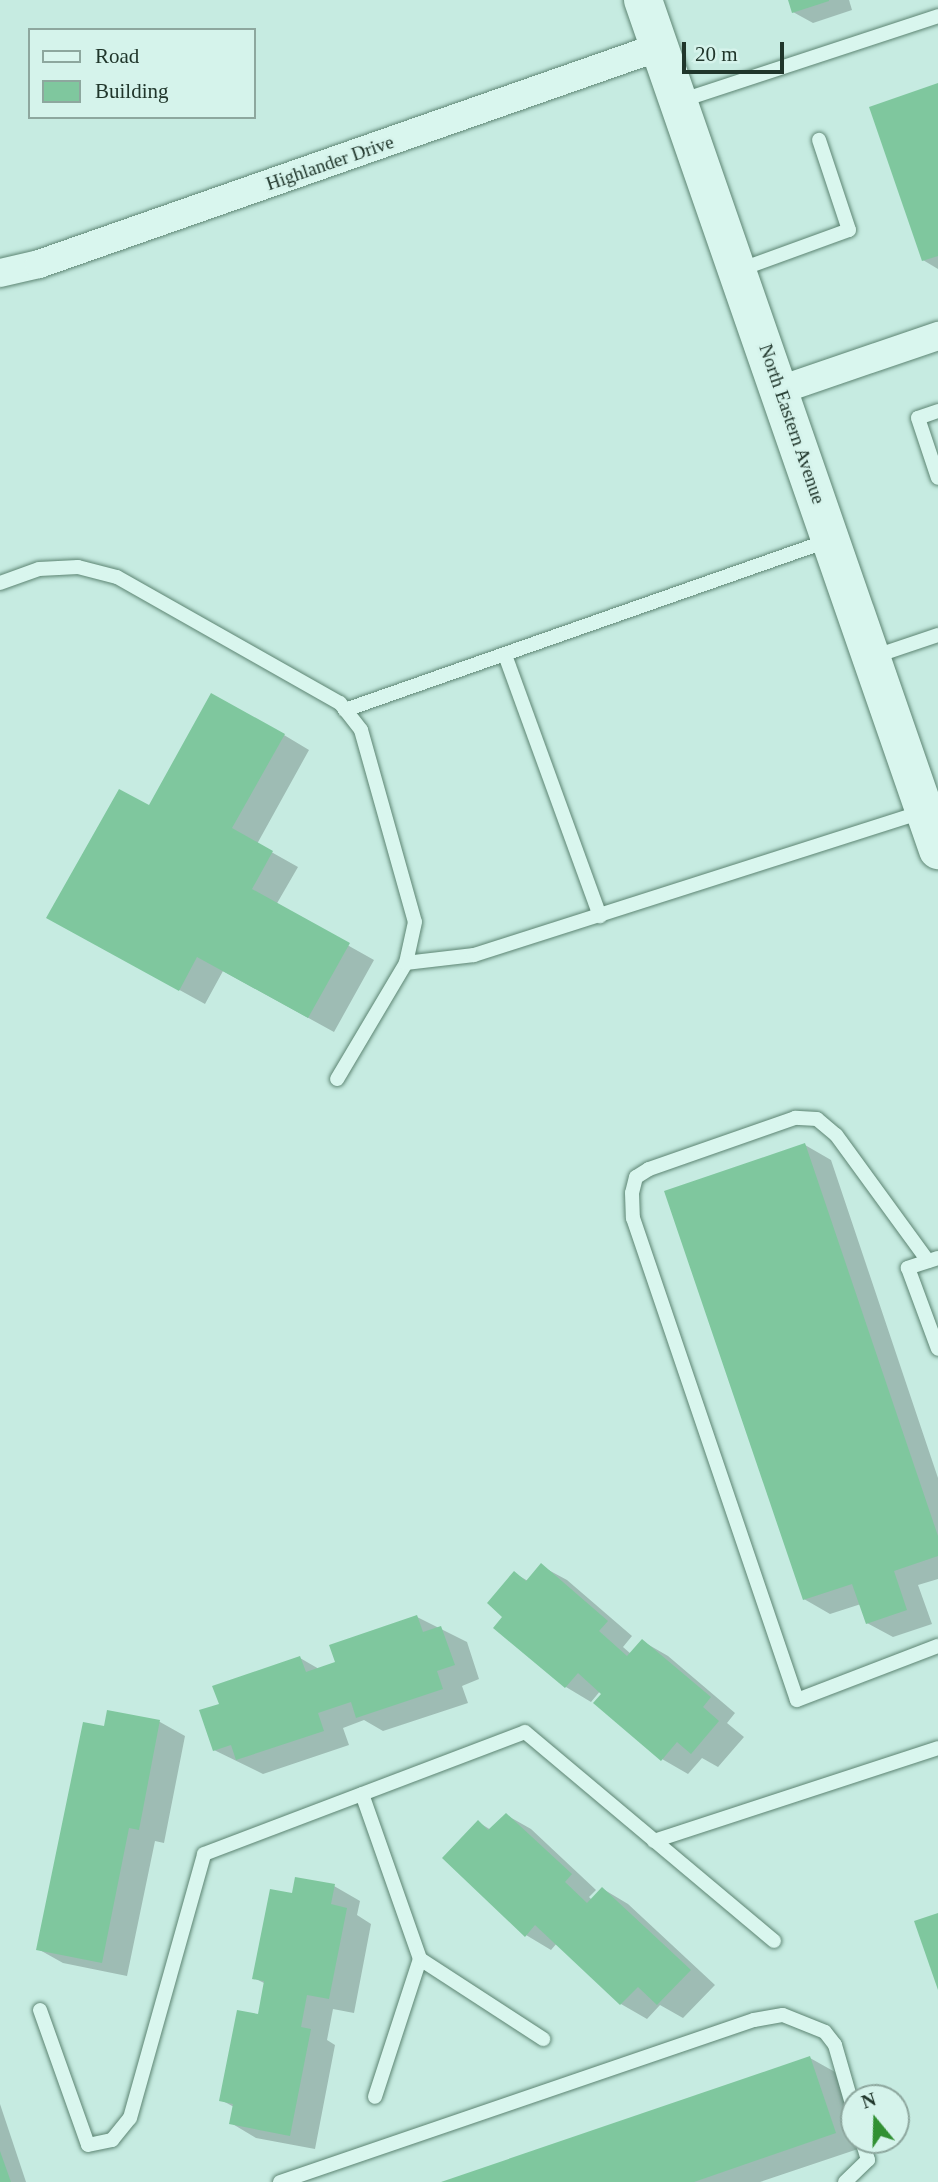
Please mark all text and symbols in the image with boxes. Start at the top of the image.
legend [28,28,256,119]
scale bar [686,28,788,72]
text: 20 m [695,42,738,66]
text: Road [95,44,139,68]
text: Building [95,79,169,103]
street label: Highlander Drive [263,130,397,196]
street label: North Eastern Avenue [754,341,830,507]
north arrow [840,2084,910,2154]
text: N [859,2088,879,2113]

